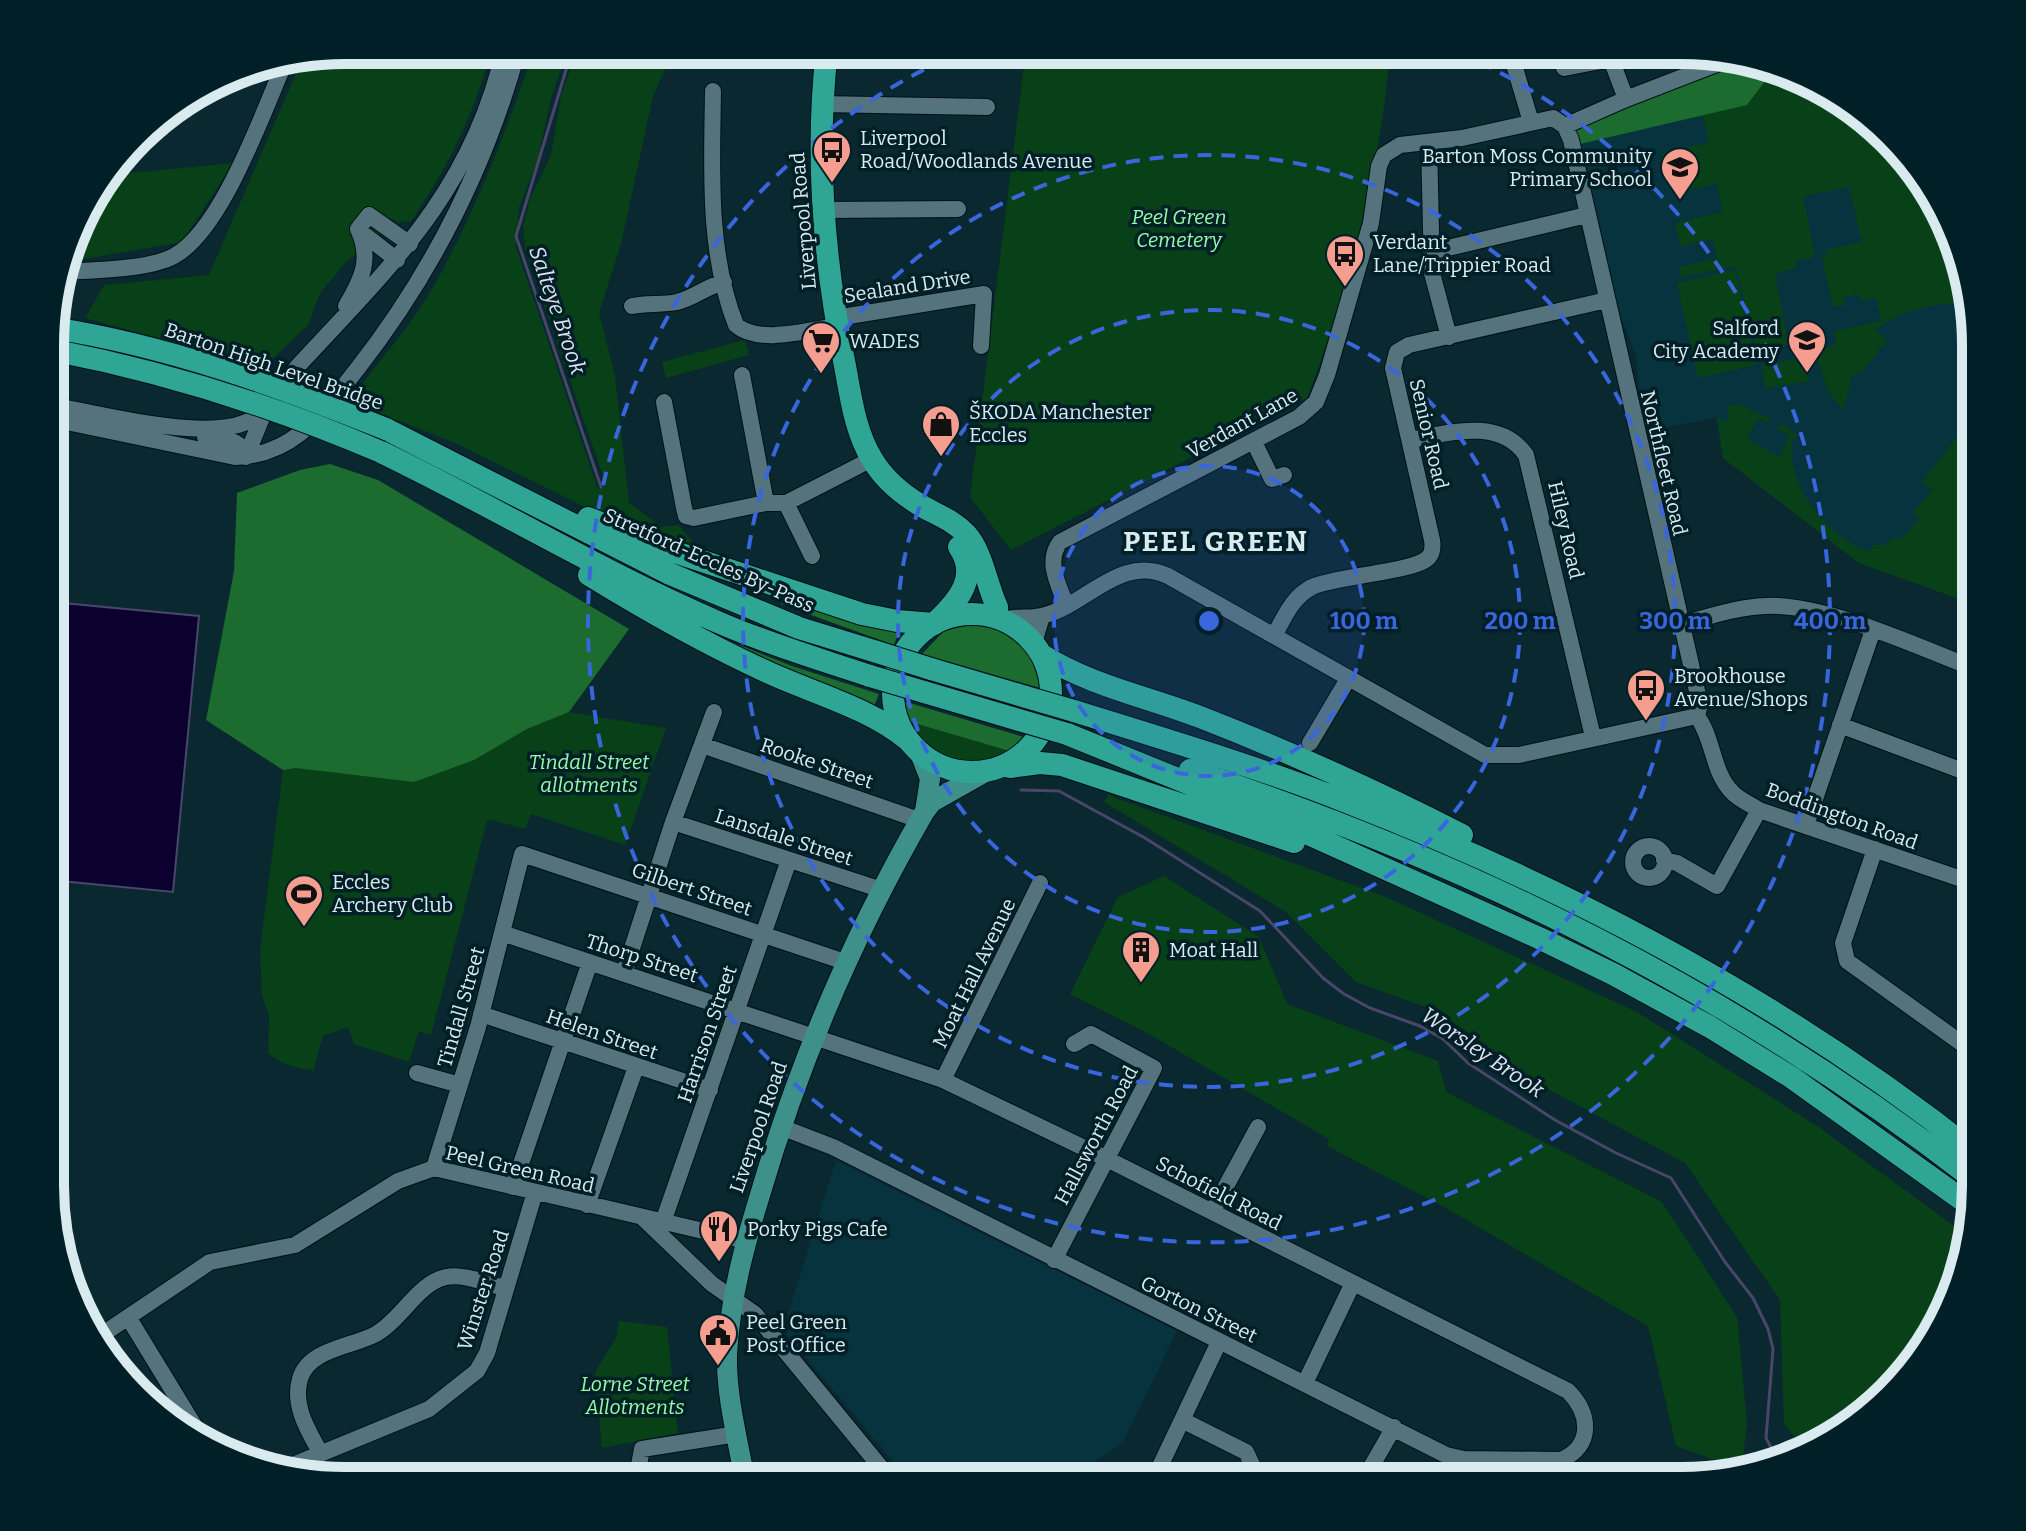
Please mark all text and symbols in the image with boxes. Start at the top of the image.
place label: Liverpool Road/Woodlands Avenue [860,126,1092,173]
bus stop icon: Liverpool Road/Woodlands Avenue [811,129,853,184]
place label: Barton Moss Community Primary School [1422,144,1652,191]
school or university icon: Barton Moss Community Primary School [1659,146,1701,201]
street label: Liverpool Road [785,151,821,291]
park label: Peel Green Cemetery [1131,205,1227,252]
place label: Verdant Lane/Trippier Road [1373,230,1551,277]
bus stop icon: Verdant Lane/Trippier Road [1324,233,1366,288]
water label: Salteye Brook [523,242,592,379]
street label: Sealand Drive [842,264,972,308]
place label: Salford City Academy [1653,316,1779,363]
street label: Barton High Level Bridge [162,317,386,415]
school or university icon: Salford City Academy [1786,319,1828,374]
supermarket icon: WADES [800,320,842,375]
place label: WADES [849,329,920,353]
street label: Senior Road [1405,376,1453,492]
street label: Verdant Lane [1182,383,1302,463]
street label: Northfleet Road [1636,388,1692,538]
place label: ŠKODA Manchester Eccles [969,400,1152,447]
shop icon: ŠKODA Manchester Eccles [920,403,962,458]
street label: Hiley Road [1543,479,1589,581]
street label: Stretford-Eccles By-Pass [600,503,818,617]
district label: PEEL GREEN [1123,525,1309,558]
centre of rings [1195,607,1223,635]
text: 100 m [1330,607,1398,635]
text: 200 m [1484,607,1556,635]
text: 300 m [1639,607,1711,635]
text: 400 m [1794,607,1866,635]
place label: Brookhouse Avenue/Shops [1674,664,1808,711]
bus stop icon: Brookhouse Avenue/Shops [1625,667,1667,722]
street label: Rooke Street [757,732,877,794]
park label: Tindall Street allotments [529,750,650,797]
street label: Boddington Road [1763,777,1921,855]
street label: Lansdale Street [712,803,856,871]
street label: Gilbert Street [629,857,755,921]
place label: Eccles Archery Club [332,870,453,917]
sports icon: Eccles Archery Club [283,873,325,928]
street label: Moat Hall Avenue [927,894,1021,1052]
street label: Thorp Street [583,929,701,987]
building icon: Moat Hall [1120,929,1162,984]
place label: Moat Hall [1169,938,1258,962]
street label: Tindall Street [432,944,490,1070]
street label: Harrison Street [672,962,742,1106]
water label: Worsley Brook [1416,1001,1550,1104]
street label: Helen Street [543,1004,661,1064]
street label: Liverpool Road [724,1058,792,1196]
street label: Hallsworth Road [1049,1061,1143,1209]
street label: Peel Green Road [443,1140,597,1198]
street label: Schofield Road [1152,1151,1286,1235]
restaurant icon: Porky Pigs Cafe [698,1208,740,1263]
place label: Porky Pigs Cafe [747,1217,888,1241]
street label: Winster Road [452,1226,514,1353]
street label: Gorton Street [1137,1270,1261,1348]
place label: Peel Green Post Office [746,1310,847,1357]
public building icon: Peel Green Post Office [697,1312,739,1367]
park label: Lorne Street Allotments [580,1372,690,1419]

